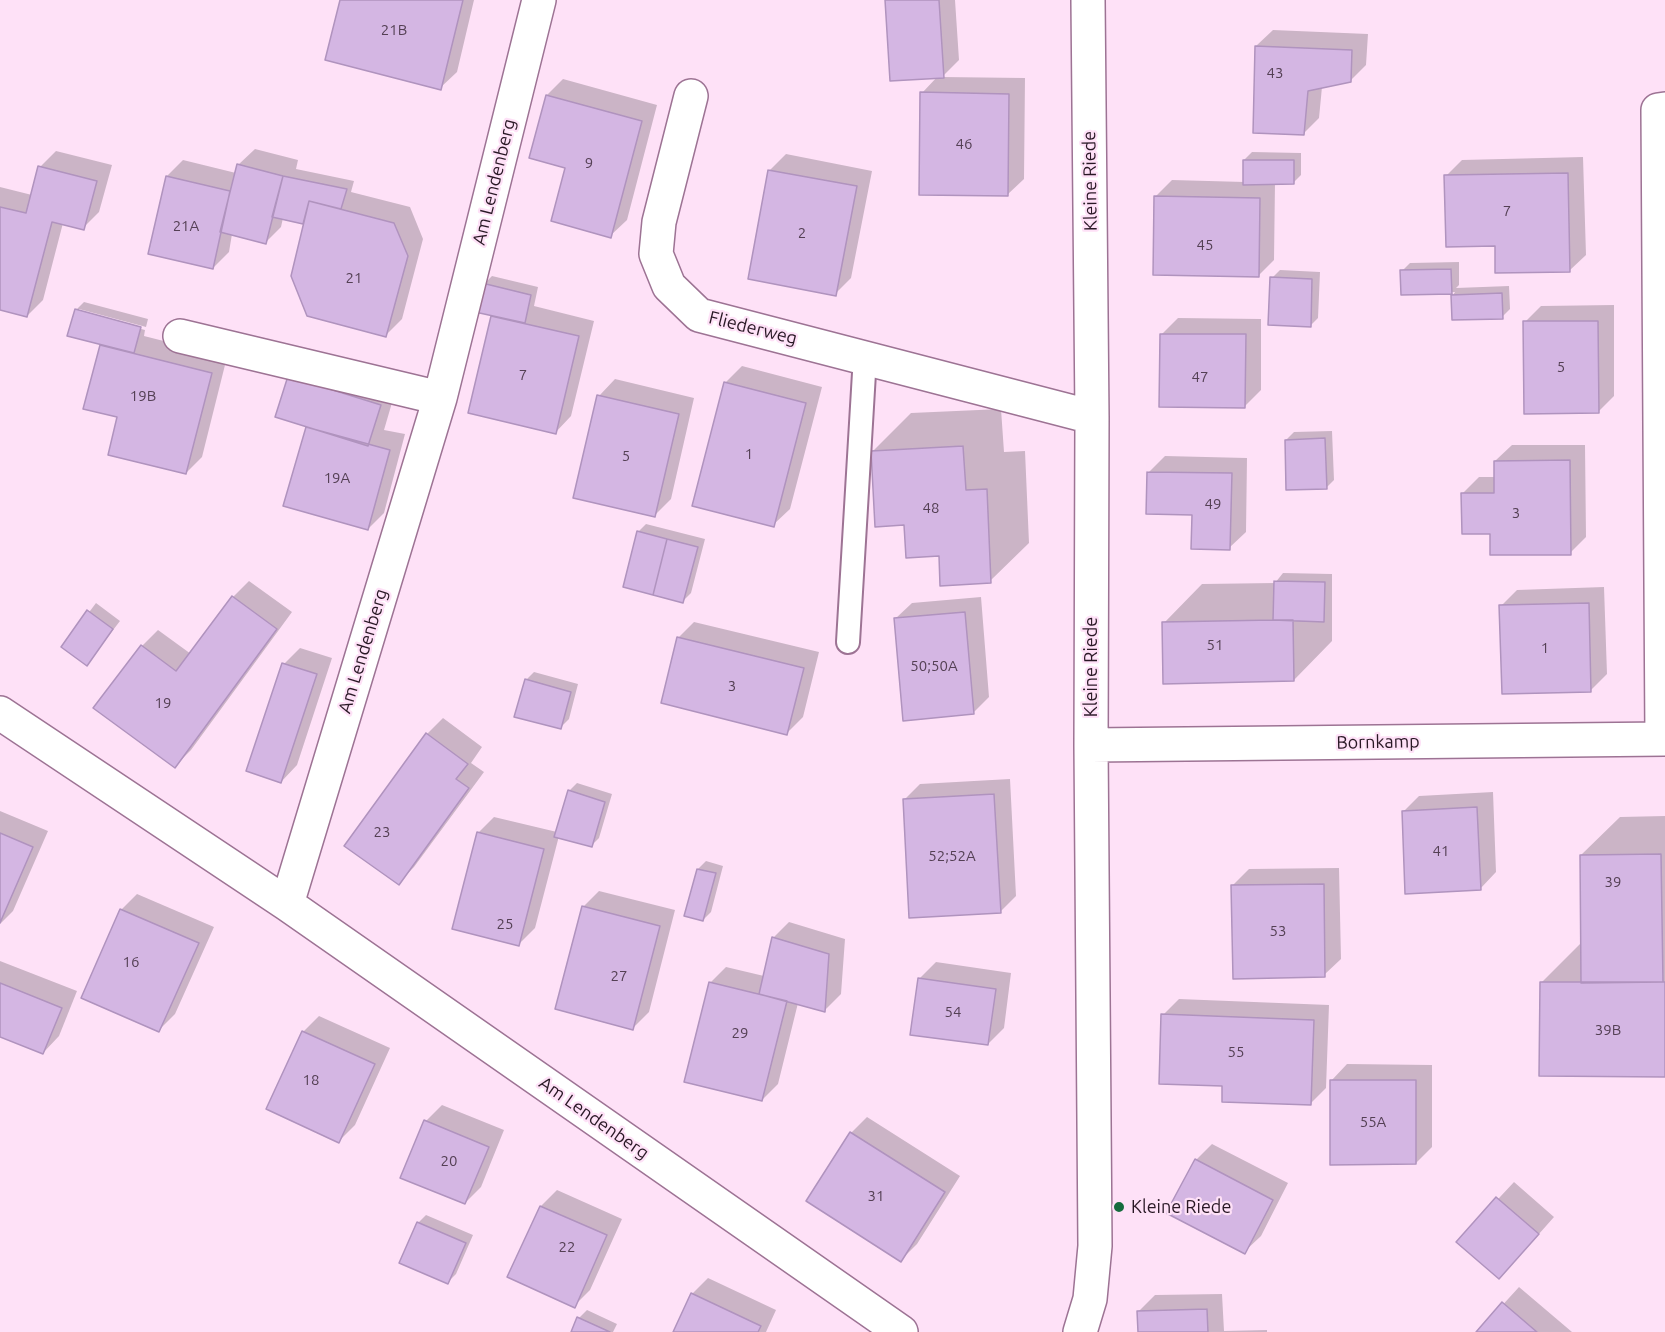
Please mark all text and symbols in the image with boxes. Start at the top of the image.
house number: 21B [381,21,407,39]
house number: 43 [1267,64,1283,82]
street label: Am Lendenberg [468,117,520,247]
street label: Kleine Riede [1078,131,1102,231]
house number: 46 [956,135,972,153]
house number: 9 [585,154,593,172]
house number: 7 [1503,202,1511,220]
house number: 21A [173,217,199,235]
house number: 2 [798,224,806,242]
house number: 45 [1197,236,1213,254]
house number: 21 [346,269,362,287]
street label: Fliederweg [707,307,799,349]
house number: 5 [1557,358,1565,376]
house number: 7 [519,366,527,384]
house number: 47 [1192,368,1208,386]
house number: 19B [130,387,156,405]
house number: 1 [745,445,753,463]
house number: 5 [622,447,630,465]
house number: 19A [324,469,350,487]
house number: 49 [1205,495,1221,513]
house number: 48 [923,499,939,517]
house number: 3 [1512,504,1520,522]
street label: Am Lendenberg [334,586,392,716]
street label: Kleine Riede [1080,617,1102,717]
house number: 51 [1207,636,1223,654]
house number: 1 [1541,639,1549,657]
house number: 50;50A [910,657,958,675]
house number: 3 [728,677,736,695]
house number: 19 [155,694,171,712]
street label: Bornkamp [1336,730,1420,754]
house number: 23 [374,823,390,841]
house number: 41 [1433,842,1449,860]
house number: 52;52A [928,847,976,865]
house number: 39 [1605,873,1621,891]
house number: 25 [497,915,513,933]
house number: 53 [1270,922,1286,940]
house number: 16 [123,953,139,971]
house number: 27 [611,967,627,985]
house number: 54 [945,1003,961,1021]
house number: 39B [1595,1021,1621,1039]
house number: 29 [732,1024,748,1042]
house number: 55 [1228,1043,1244,1061]
house number: 18 [303,1071,319,1089]
street label: Am Lendenberg [535,1072,653,1164]
house number: 55A [1360,1113,1386,1131]
house number: 20 [441,1152,457,1170]
house number: 31 [868,1187,884,1205]
place label: Kleine Riede [1131,1196,1231,1218]
marker: Kleine Riede [1112,1200,1126,1214]
house number: 22 [559,1238,575,1256]

